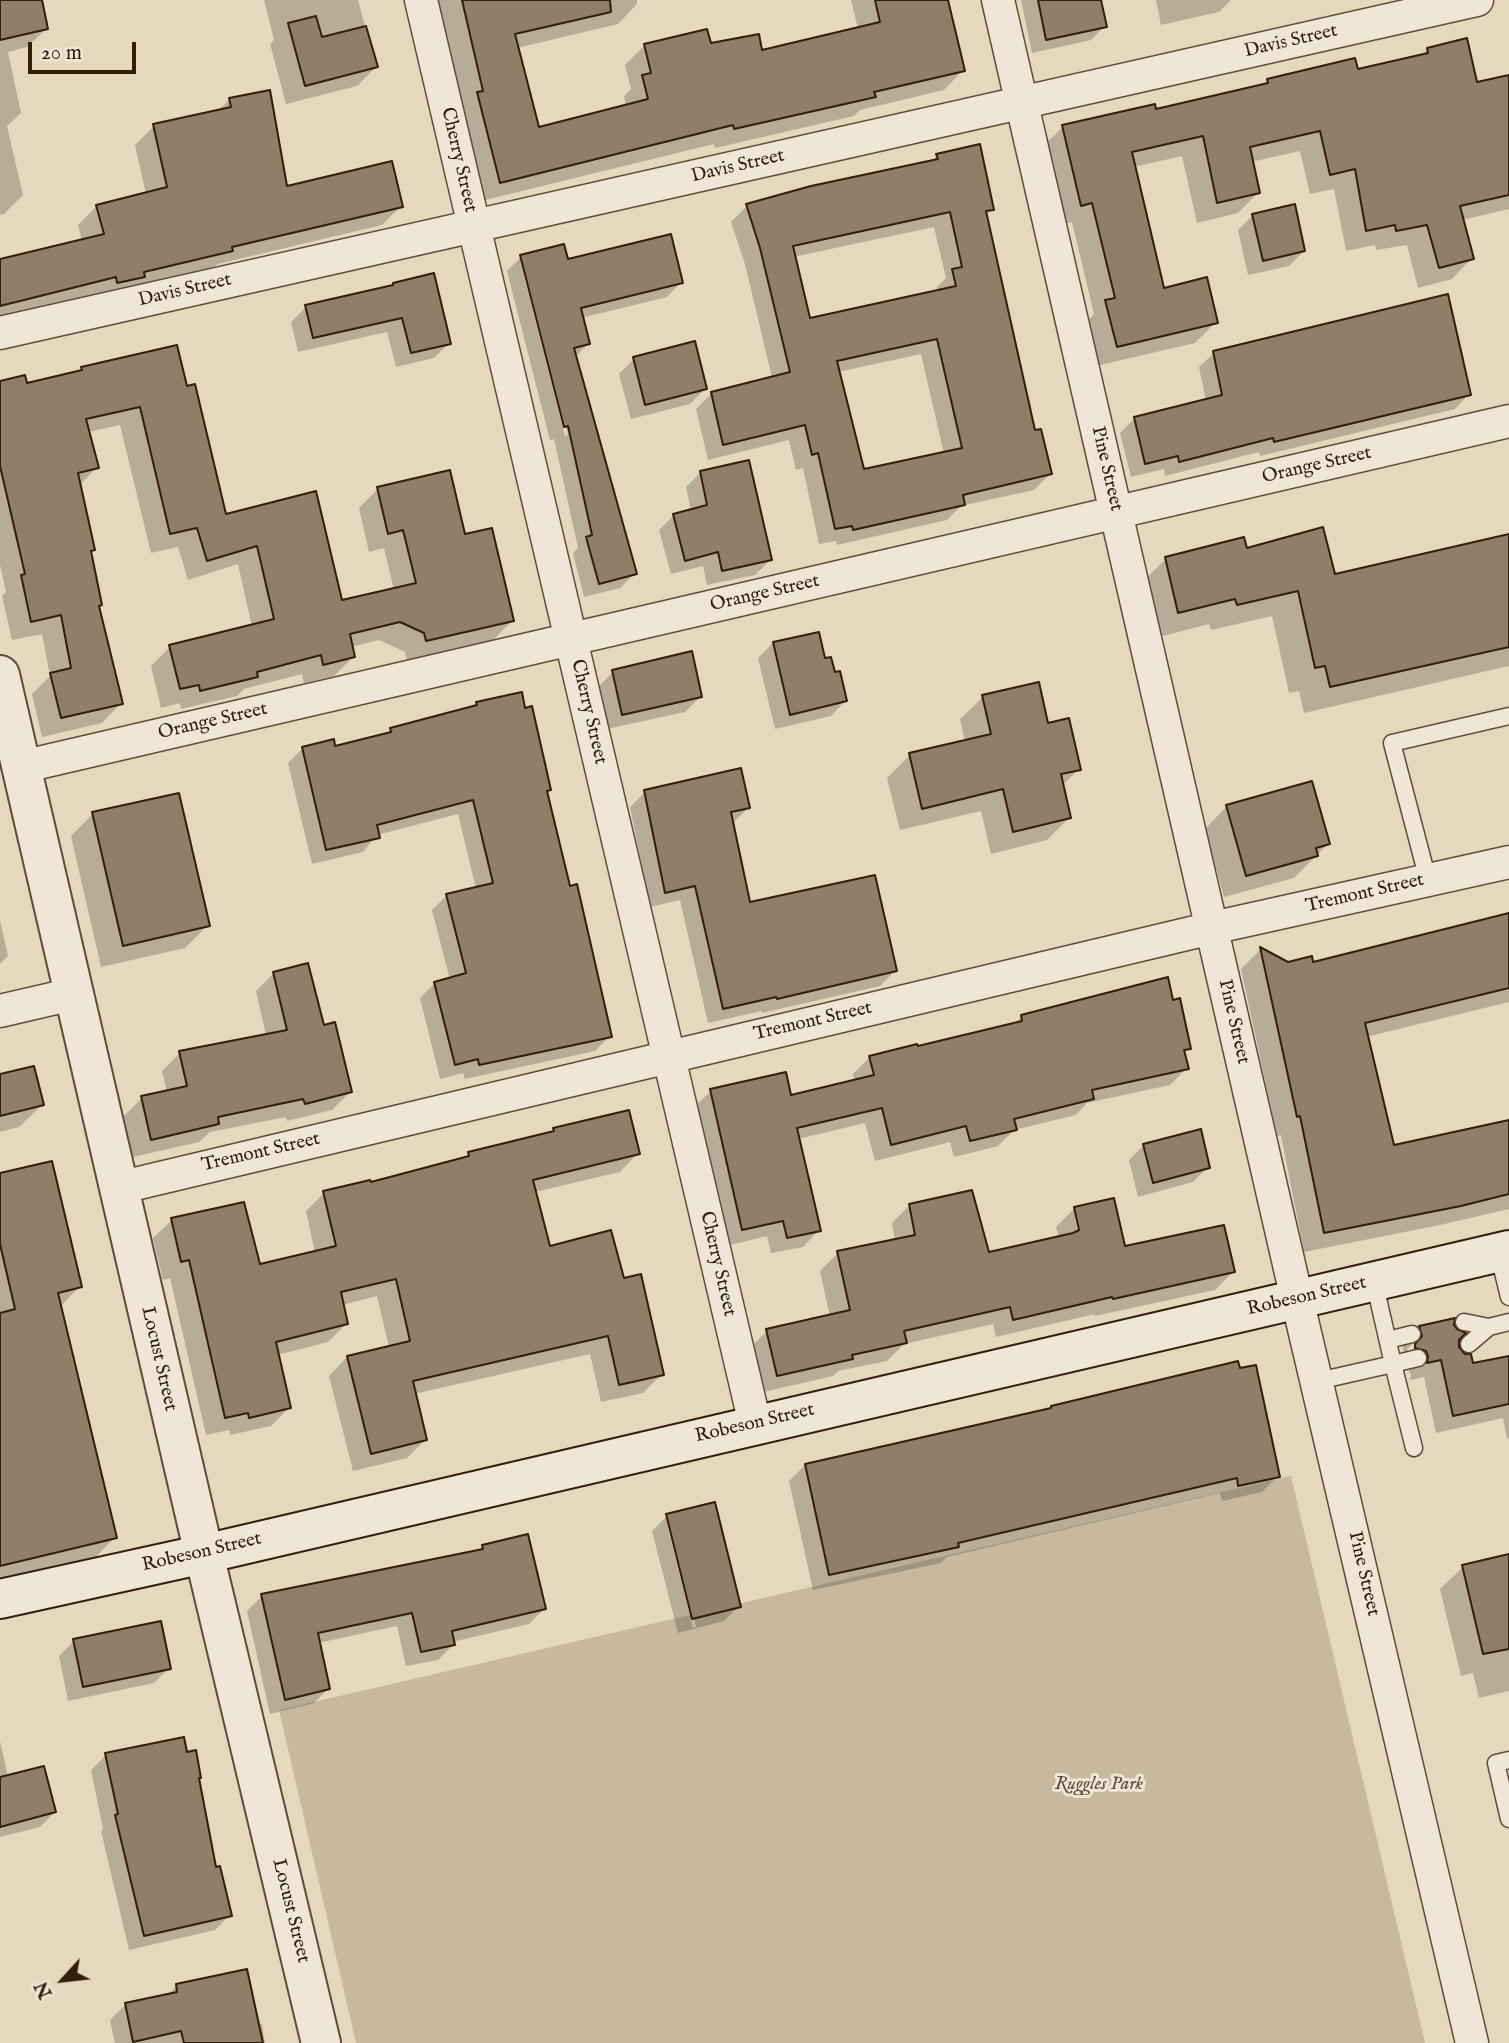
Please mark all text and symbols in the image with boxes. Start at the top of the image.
street label: Davis Street [1242,20,1340,64]
scale bar [32,28,140,72]
text: 20 m [41,40,82,67]
street label: Cherry Street [435,105,481,215]
street label: Davis Street [689,145,787,189]
street label: Davis Street [136,269,234,313]
street label: Pine Street [1085,424,1127,514]
street label: Orange Street [1260,442,1374,490]
street label: Orange Street [708,570,822,618]
street label: Cherry Street [565,657,611,767]
street label: Orange Street [156,698,270,746]
street label: Tremont Street [1304,869,1426,919]
street label: Pine Street [1212,977,1254,1067]
street label: Tremont Street [752,997,874,1047]
street label: Tremont Street [200,1128,322,1178]
street label: Cherry Street [694,1209,740,1319]
street label: Robeson Street [1245,1272,1369,1322]
street label: Locust Street [135,1305,181,1413]
street label: Robeson Street [693,1399,817,1449]
street label: Robeson Street [140,1528,264,1578]
street label: Pine Street [1342,1529,1384,1619]
park label: Ruggles Park [1055,1774,1143,1796]
street label: Locust Street [266,1857,314,1965]
north arrow [28,1945,98,2015]
text: N [30,1977,59,2002]

